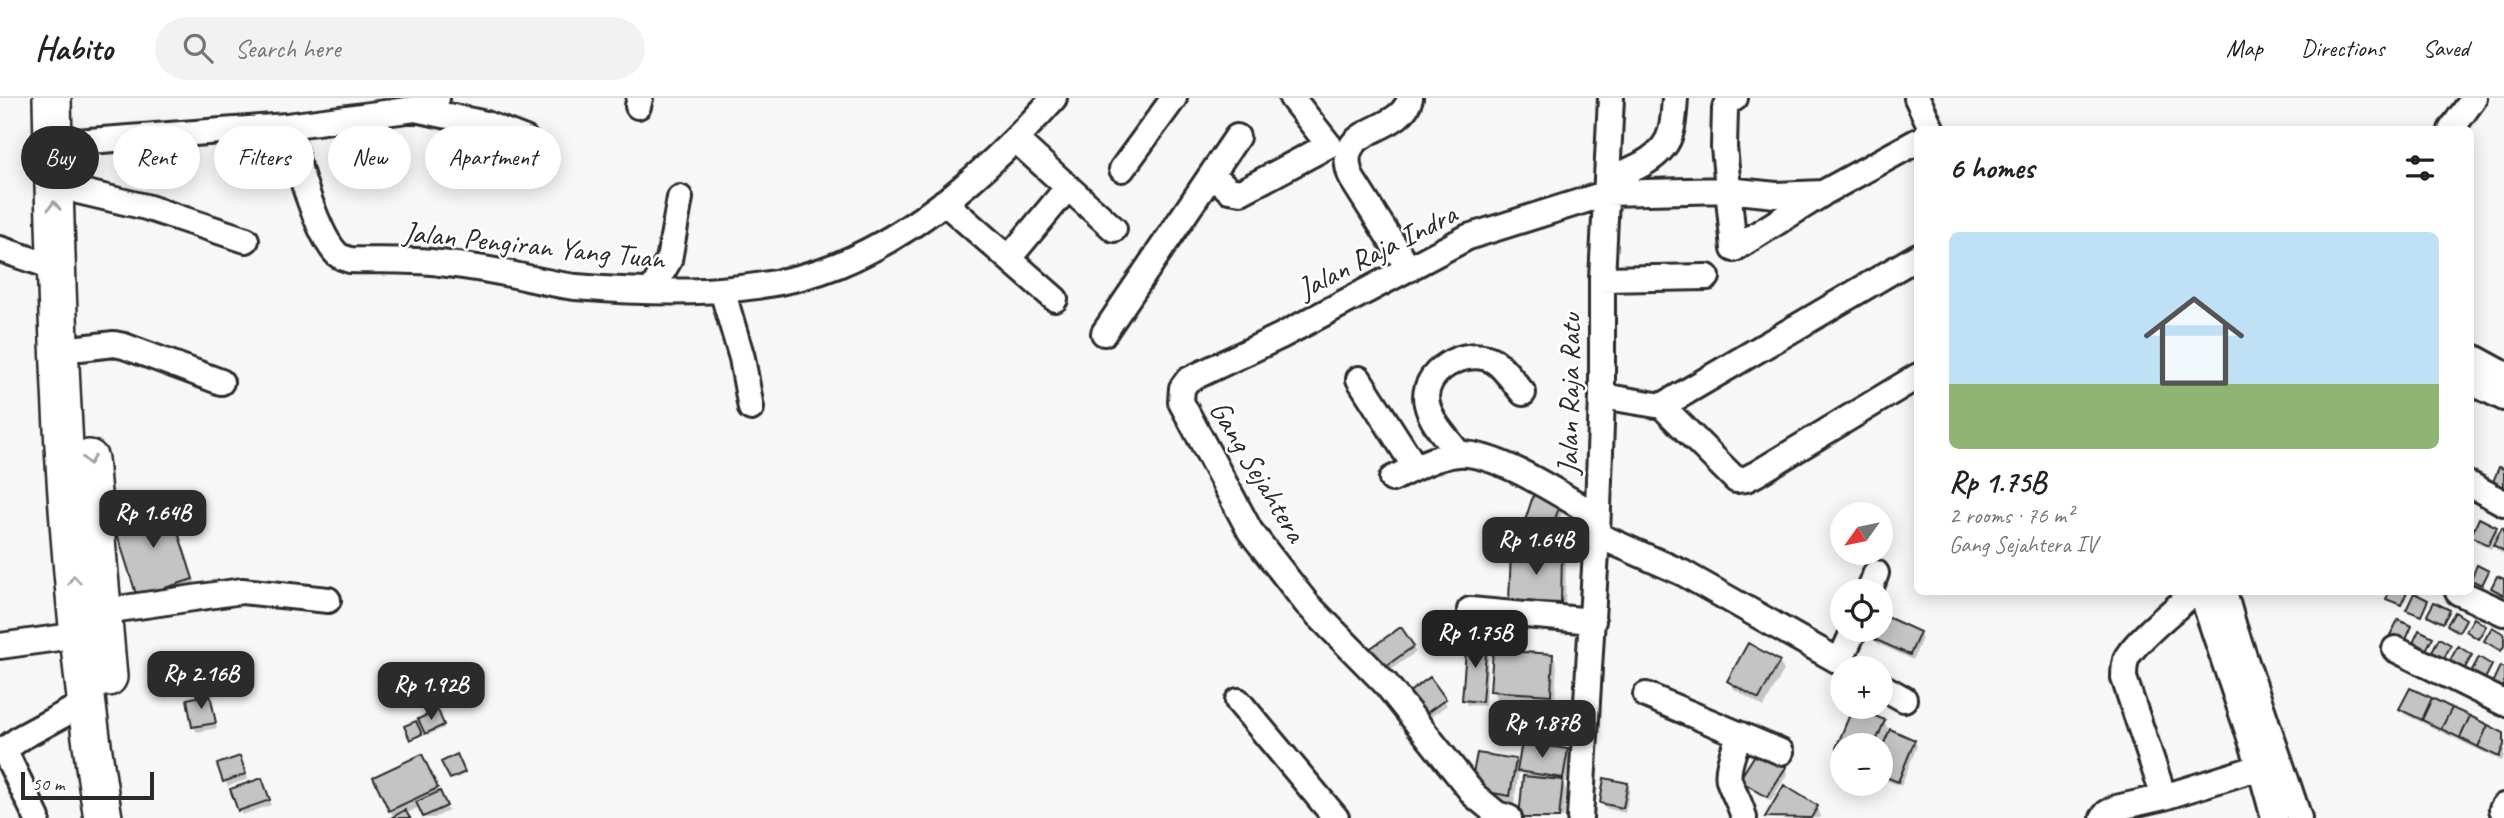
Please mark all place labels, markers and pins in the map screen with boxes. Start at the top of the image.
pin: Rp 1.64B [81,490,225,550]
pin: Rp 1.64B [1464,518,1608,577]
pin: Rp 1.75B [1403,610,1547,670]
pin: Rp 2.16B [129,652,273,711]
pin: Rp 1.92B [359,662,503,722]
pin: Rp 1.87B [1470,700,1614,760]

